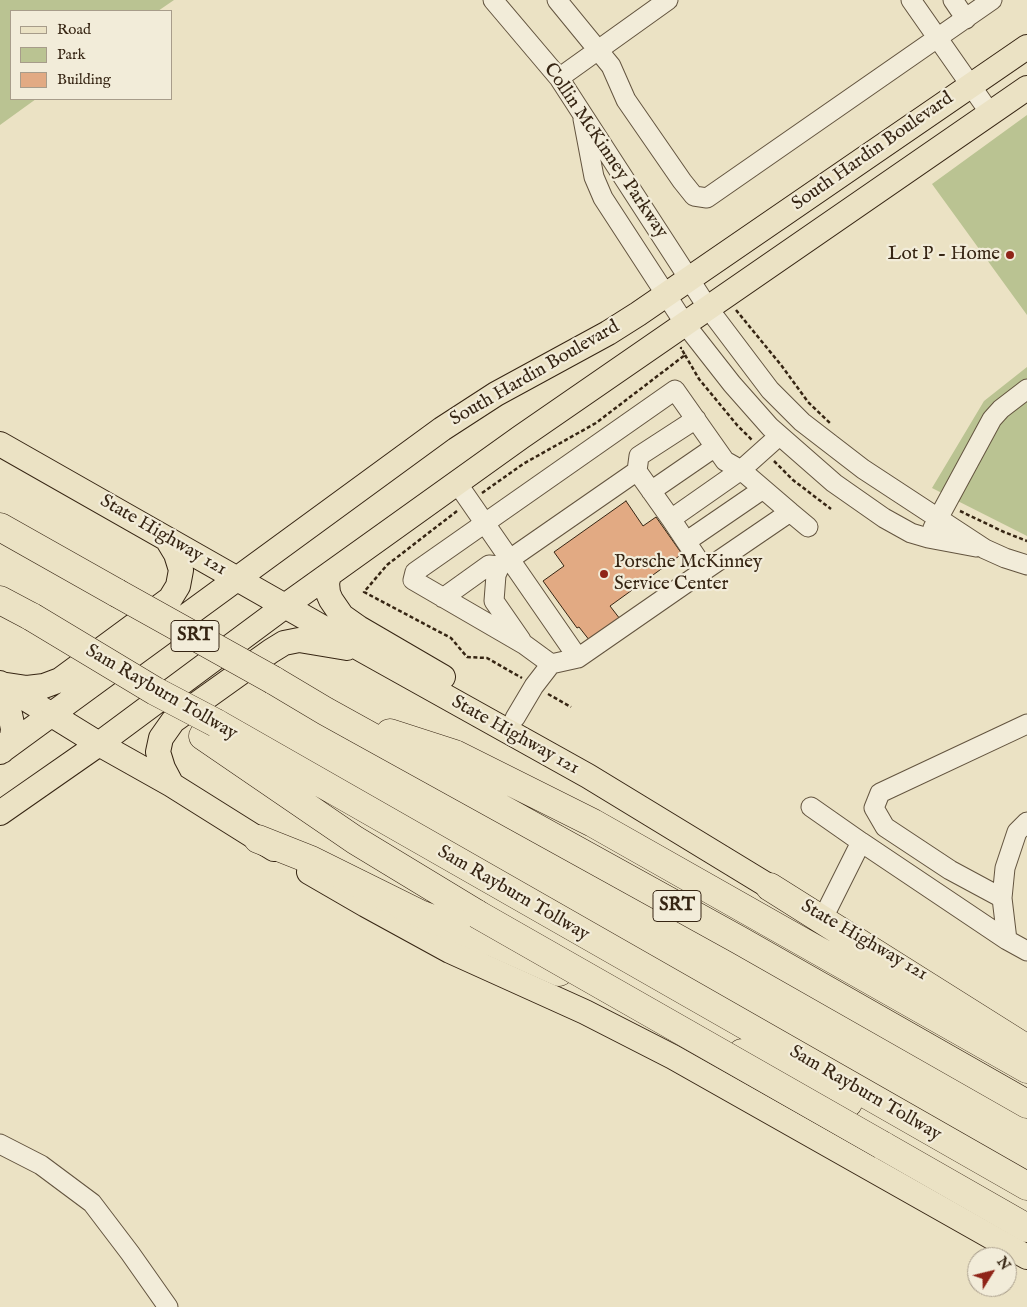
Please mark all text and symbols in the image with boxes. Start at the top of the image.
legend [10,10,172,100]
text: Road [57,20,91,39]
text: Park [57,45,86,64]
street label: Collin McKinney Parkway [538,59,672,243]
text: Building [57,70,111,89]
street label: South Hardin Boulevard [788,88,958,216]
place label: Lot P - Home [888,244,1000,266]
marker: Lot P - Home [1004,249,1016,261]
street label: South Hardin Boulevard [446,316,624,432]
street label: State Highway 121 [96,491,230,581]
place label: Porsche McKinney Service Center [614,552,762,596]
marker: Porsche McKinney Service Center [598,568,610,580]
road number: SRT [171,620,219,652]
street label: Sam Rayburn Tollway [81,640,241,746]
street label: State Highway 121 [447,691,583,781]
street label: Sam Rayburn Tollway [433,841,593,947]
road number: SRT [653,890,701,921]
street label: State Highway 121 [797,896,931,986]
street label: Sam Rayburn Tollway [785,1041,945,1147]
north arrow [967,1247,1017,1297]
text: N [992,1254,1014,1274]

